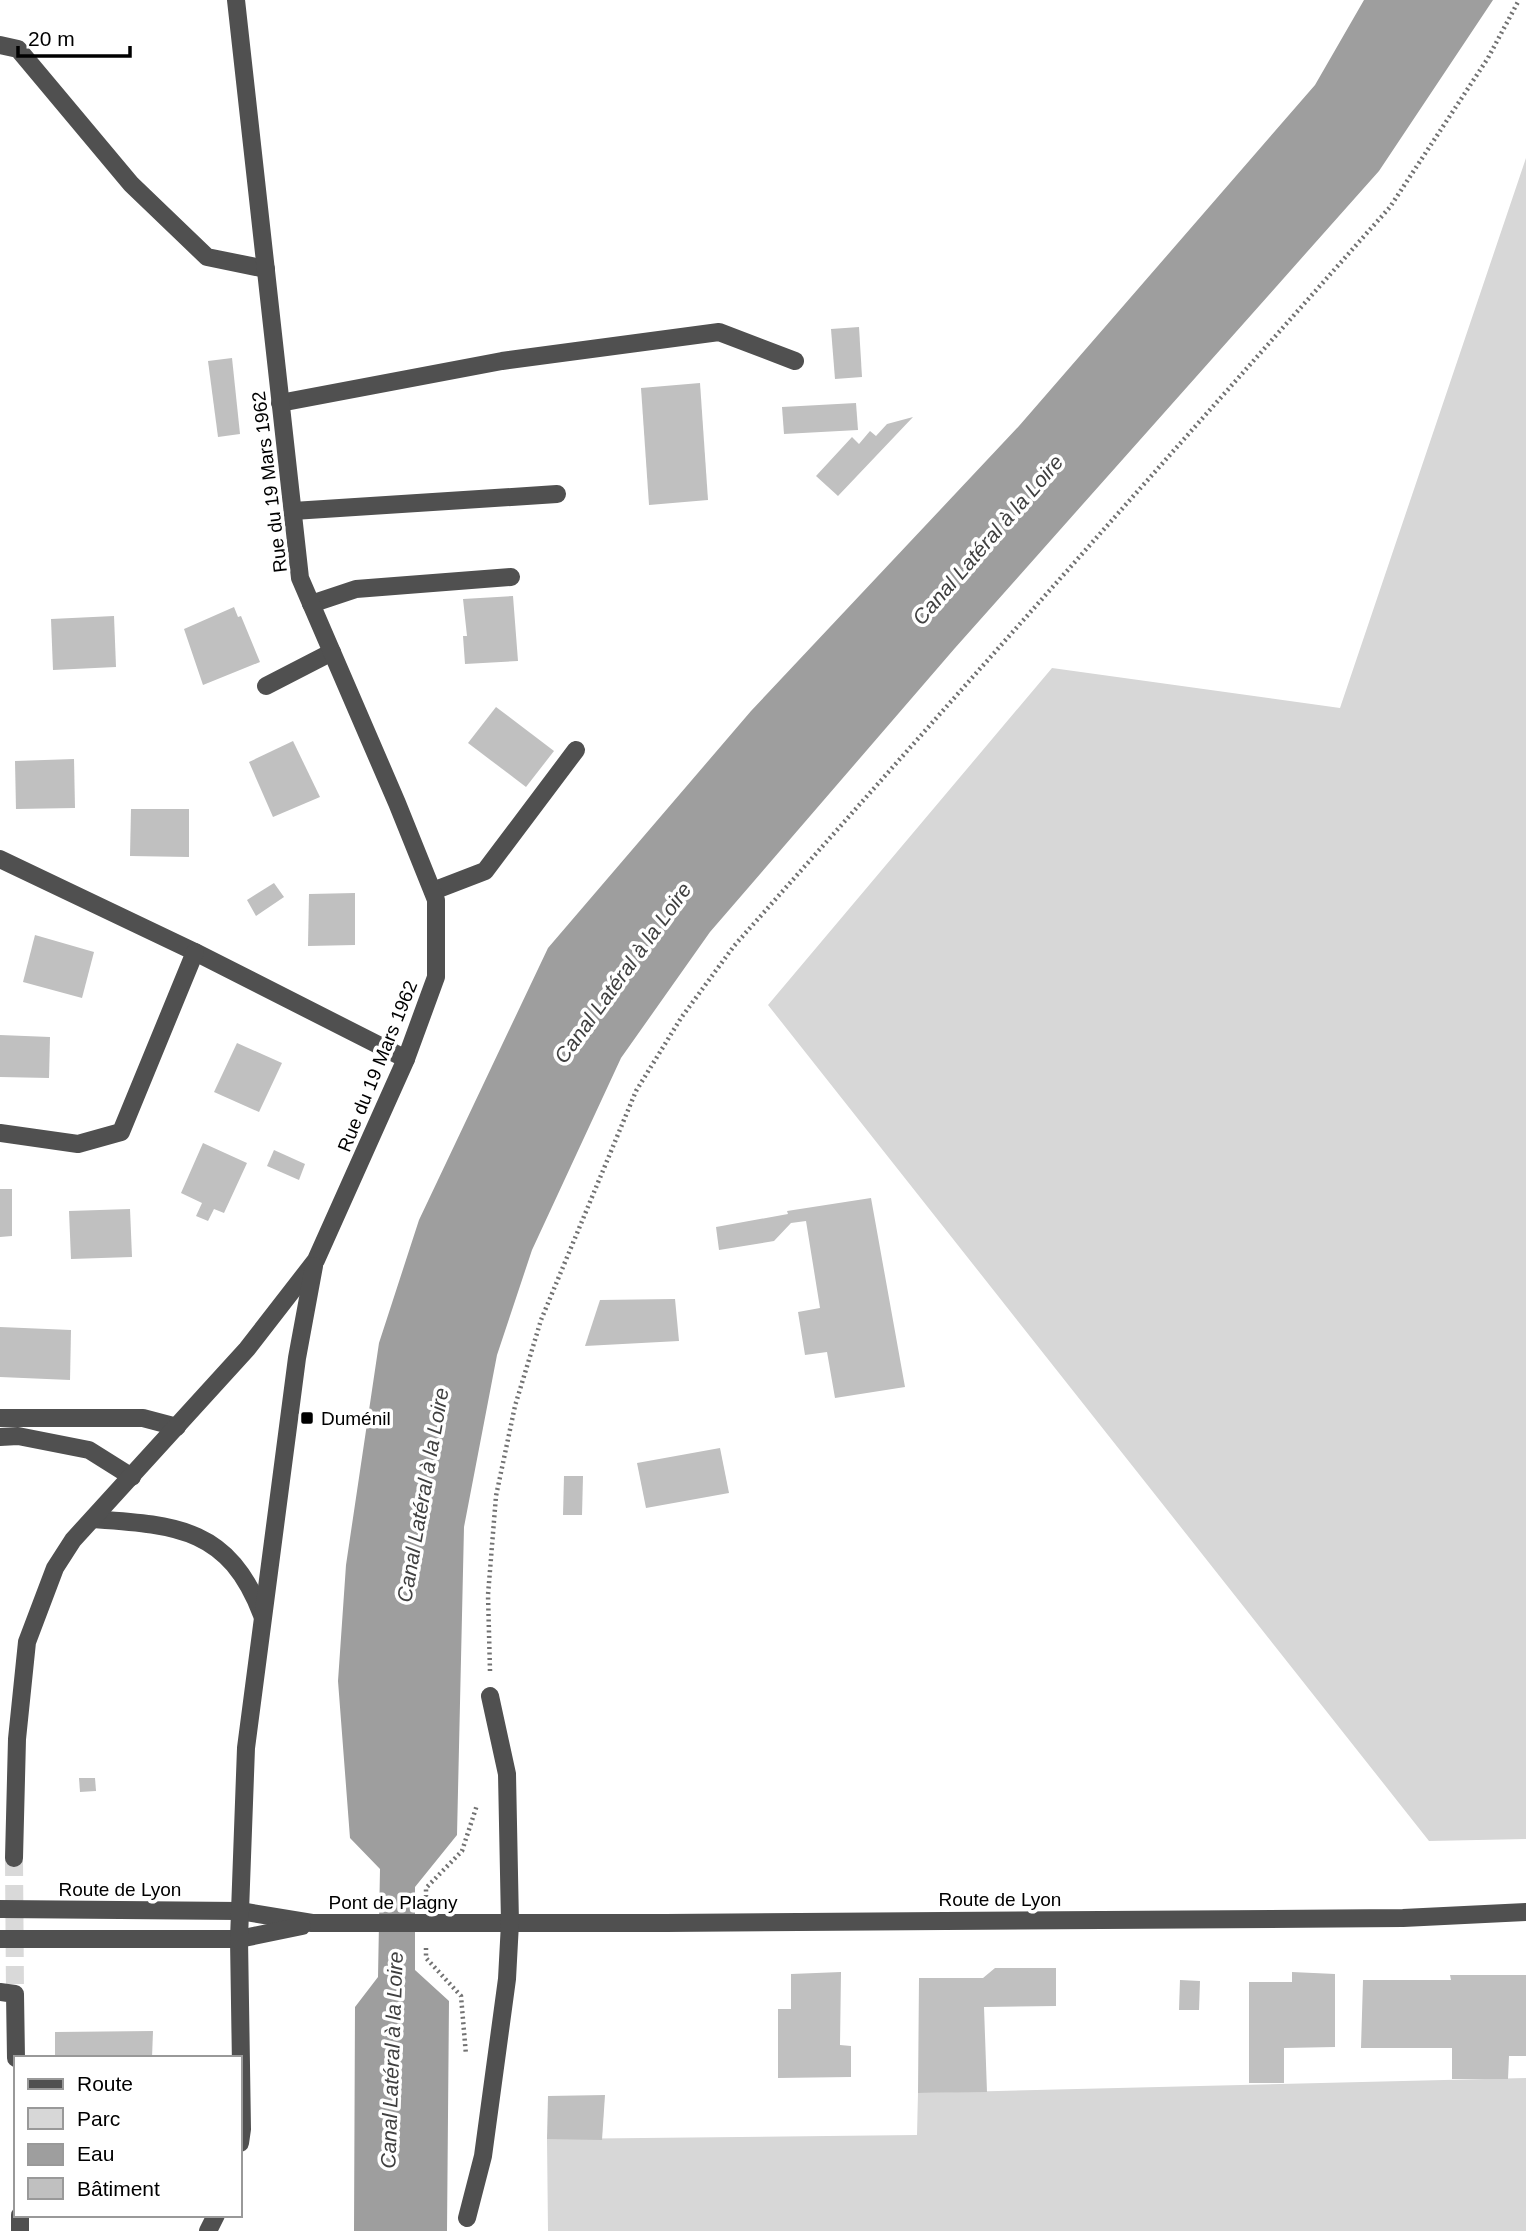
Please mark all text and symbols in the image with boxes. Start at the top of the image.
scale bar [18,14,130,58]
text: 20 m [28,27,75,50]
street label: Rue du 19 Mars 1962 [248,390,291,574]
water label: Canal Latéral à la Loire [908,450,1068,629]
water label: Canal Latéral à la Loire [549,878,696,1067]
street label: Rue du 19 Mars 1962 [334,978,421,1155]
water label: Canal Latéral à la Loire [392,1386,453,1604]
place label: Duménil [321,1408,391,1429]
marker: Duménil [299,1410,315,1426]
street label: Route de Lyon [59,1879,181,1900]
street label: Route de Lyon [939,1889,1061,1910]
street label: Pont de Plagny [329,1892,458,1913]
water label: Canal Latéral à la Loire [376,1951,407,2169]
legend [14,2056,242,2217]
text: Route [77,2072,133,2095]
text: Parc [77,2107,120,2130]
text: Eau [77,2142,114,2165]
text: Bâtiment [77,2177,160,2200]

